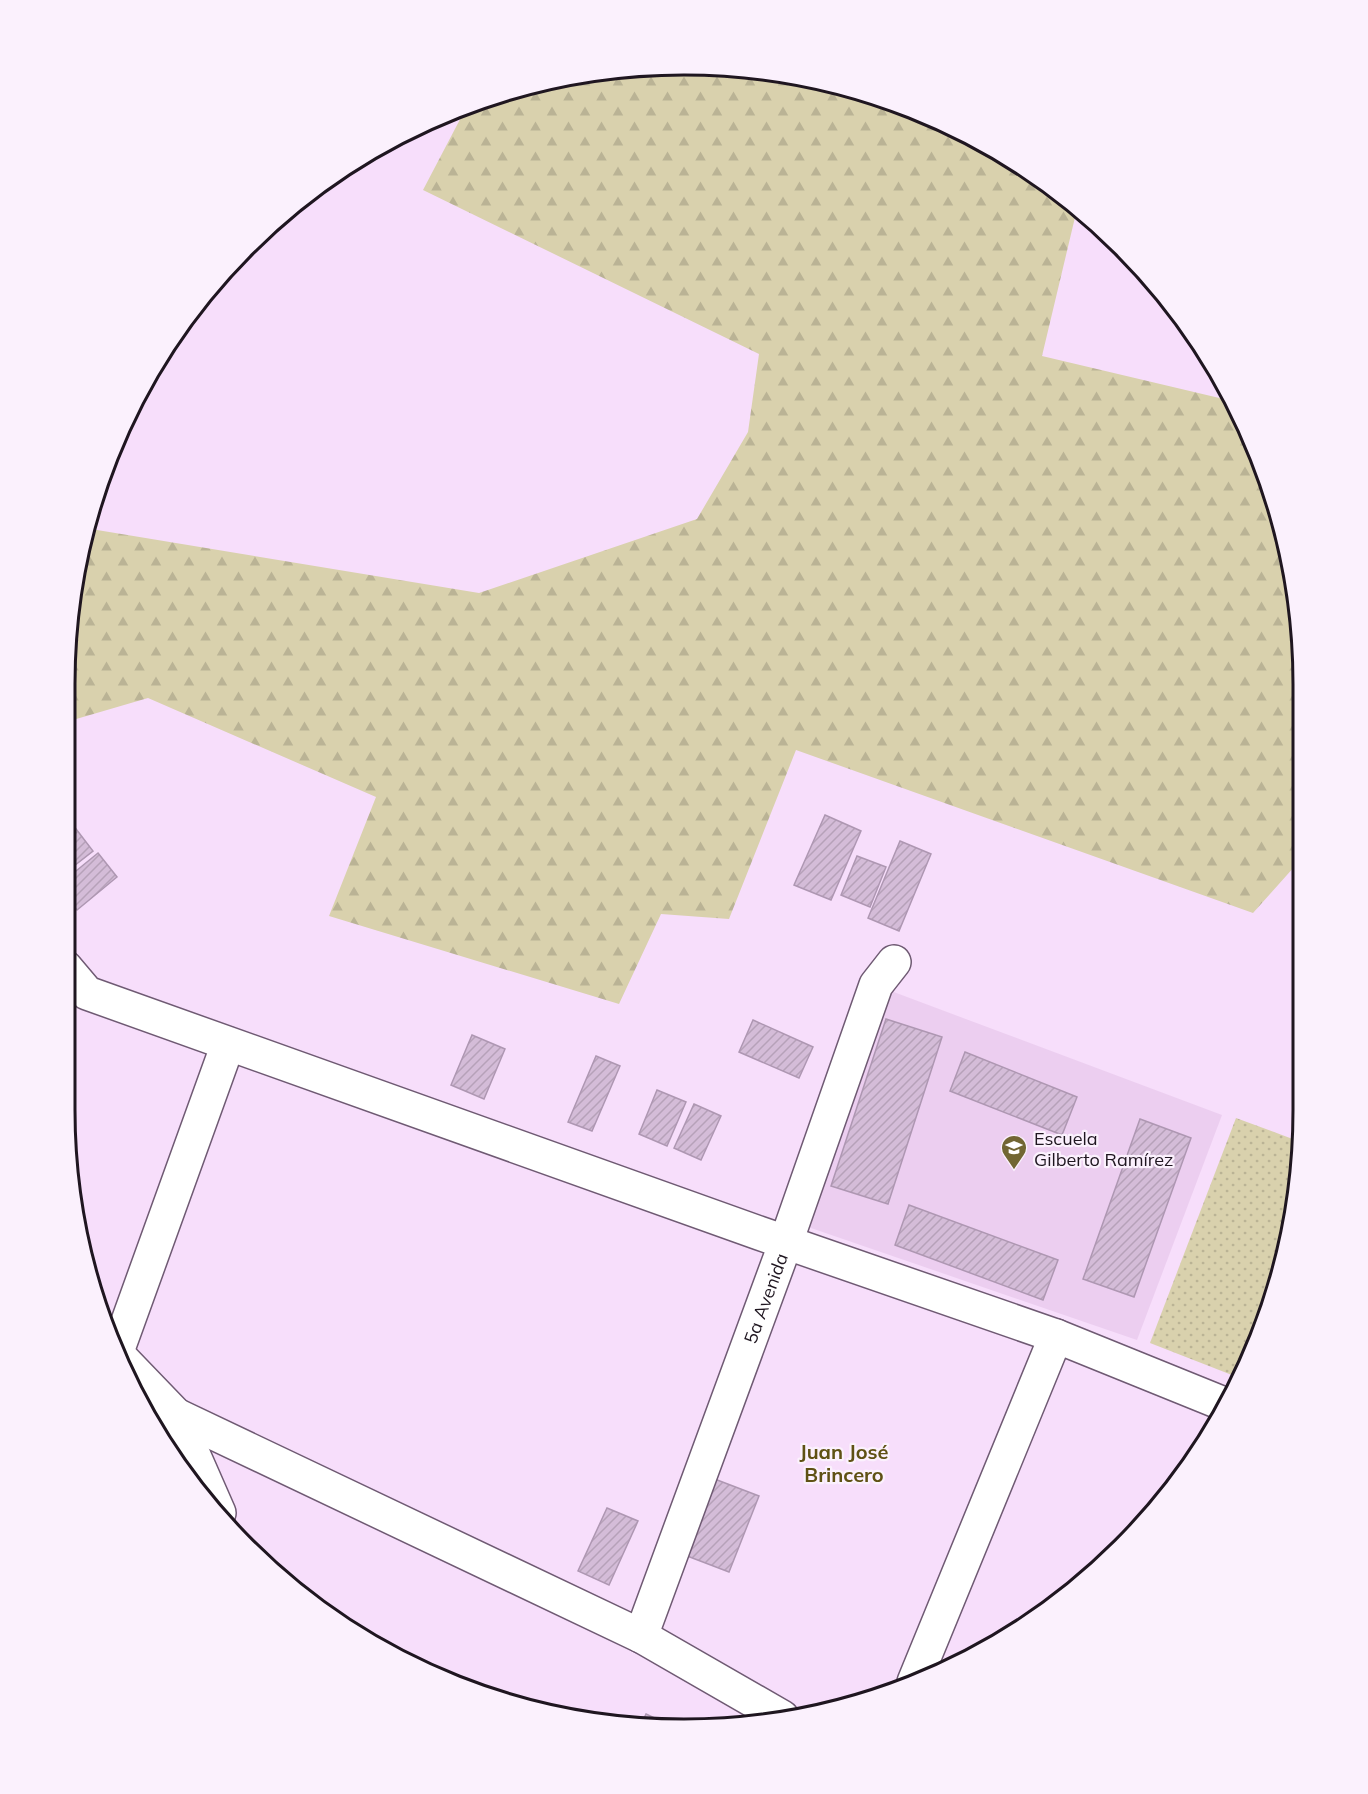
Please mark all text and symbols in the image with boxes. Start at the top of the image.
place label: Escuela Gilberto Ramírez [1034,1127,1173,1171]
school or university icon: Escuela Gilberto Ramírez [999,1133,1029,1171]
street label: 5a Avenida [738,1250,793,1347]
district label: Juan José Brincero [799,1439,889,1487]

